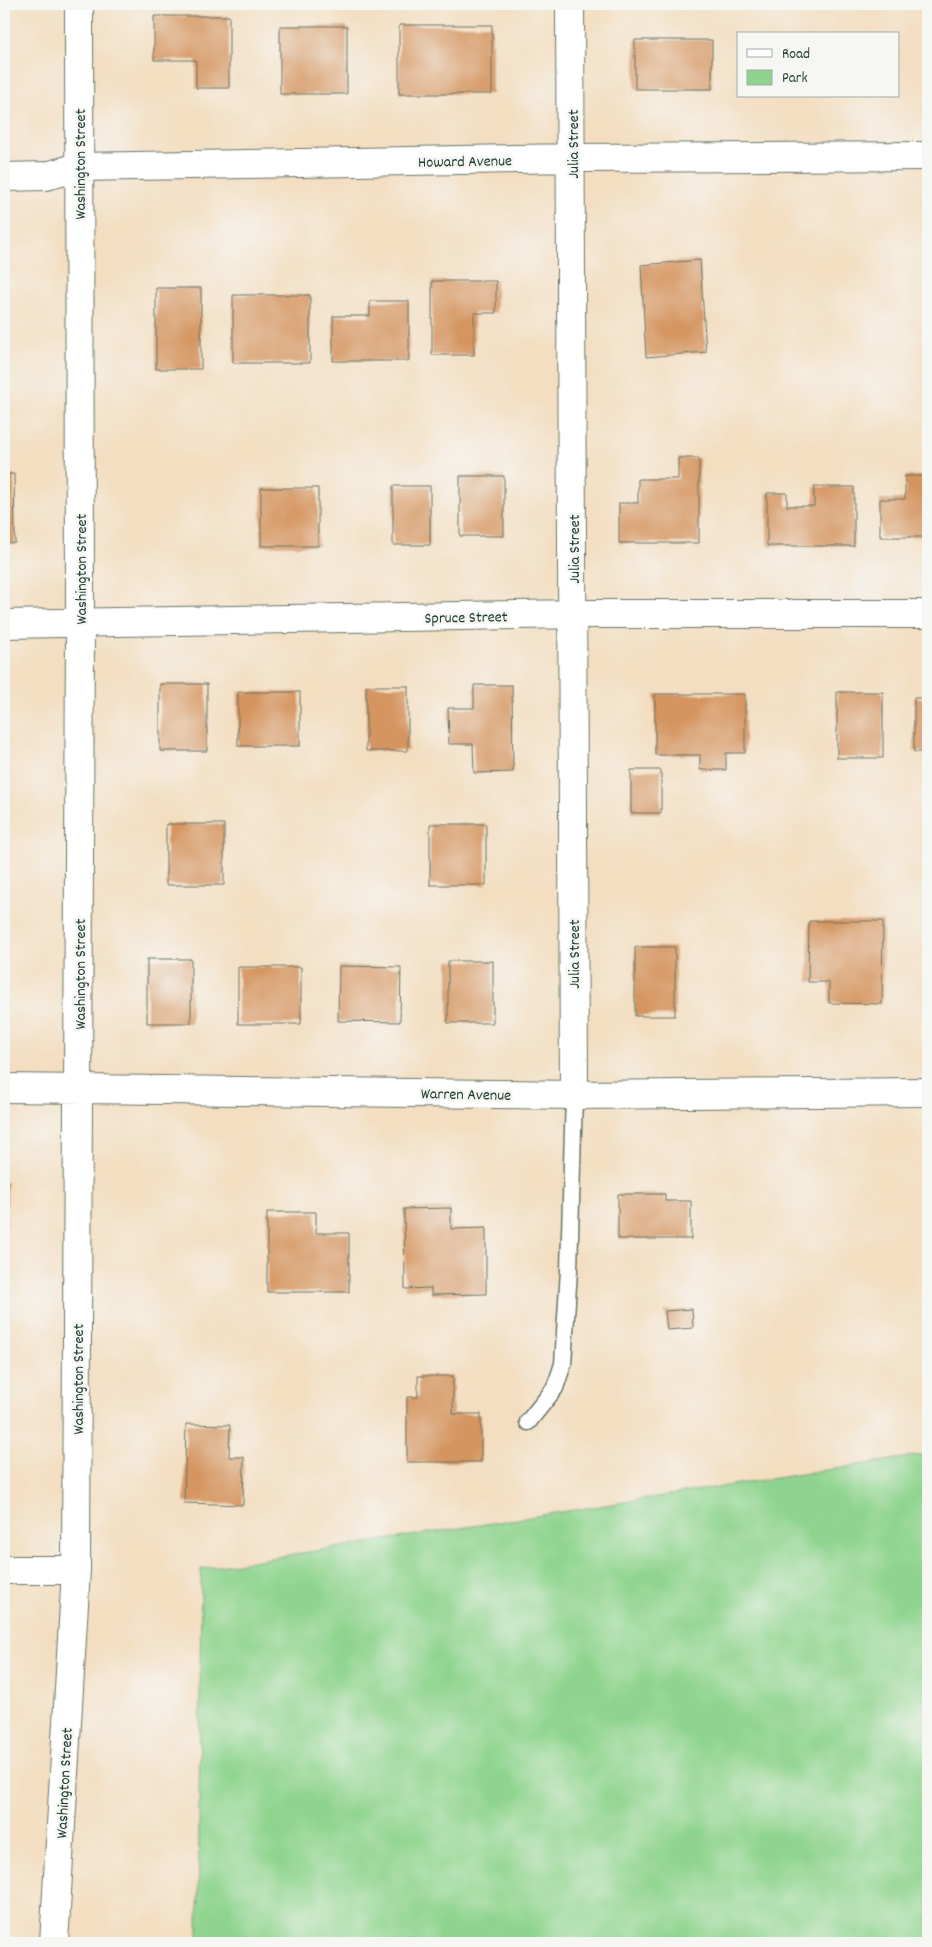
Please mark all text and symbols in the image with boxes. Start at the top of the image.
legend [737,32,900,98]
text: Road [782,44,810,66]
text: Park [782,68,808,90]
street label: Washington Street [70,108,93,220]
street label: Julia Street [563,109,586,179]
street label: Howard Avenue [418,150,512,175]
street label: Washington Street [71,513,94,625]
street label: Julia Street [564,514,587,584]
street label: Spruce Street [424,606,508,631]
street label: Washington Street [70,918,93,1030]
street label: Julia Street [564,919,587,989]
street label: Warren Avenue [421,1083,511,1108]
street label: Washington Street [68,1323,91,1435]
street label: Washington Street [51,1727,80,1839]

